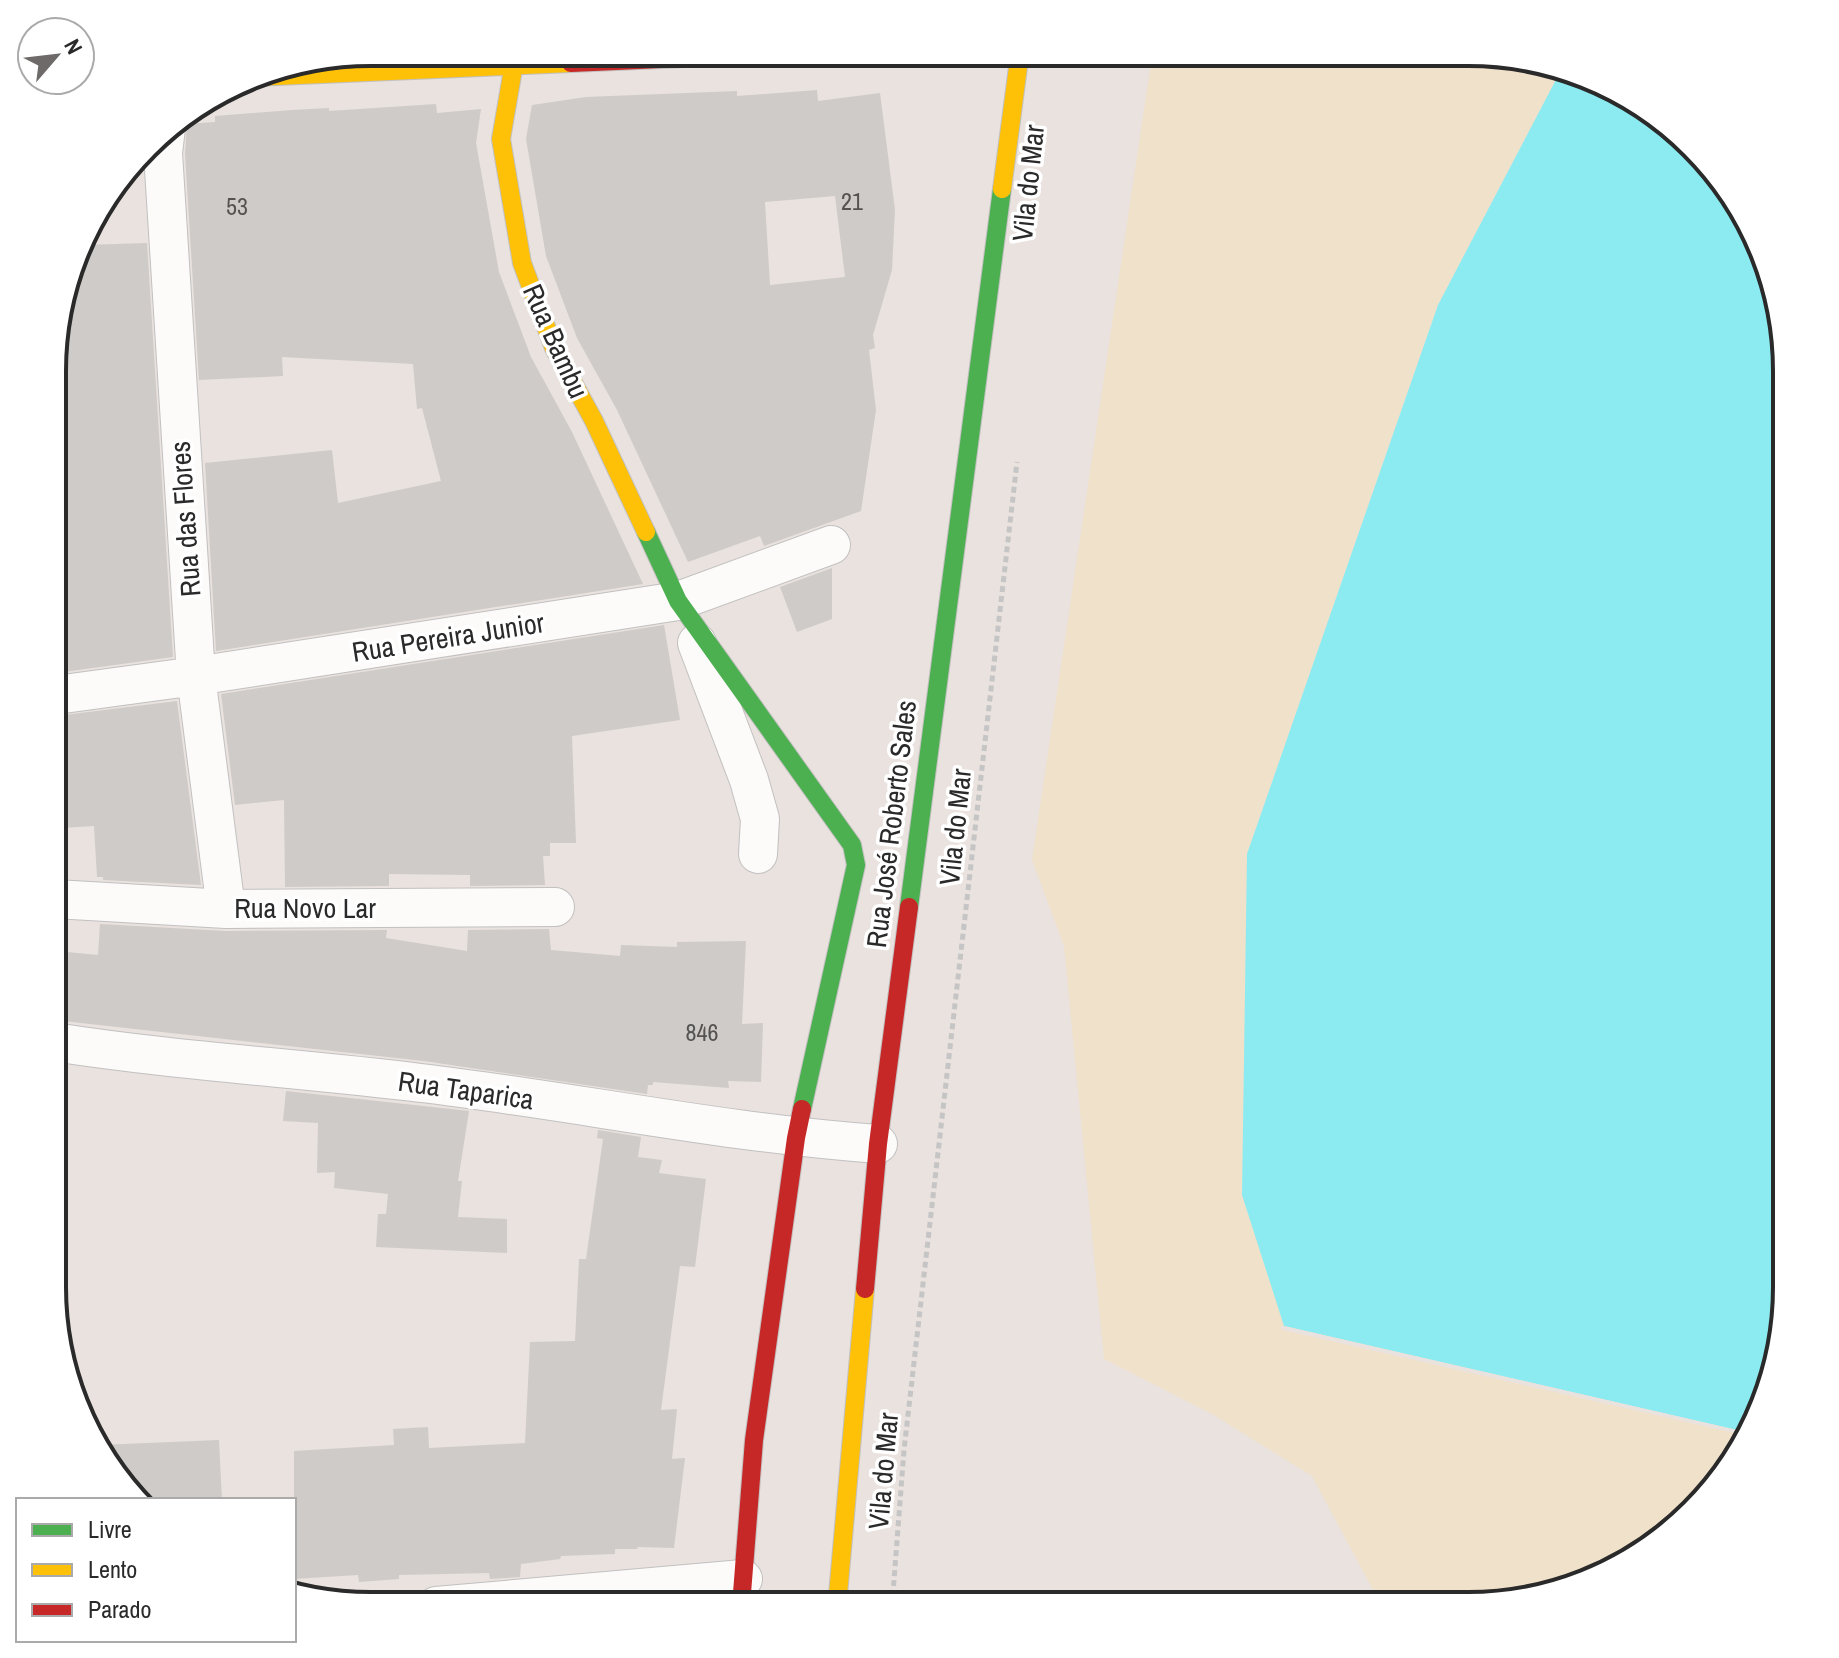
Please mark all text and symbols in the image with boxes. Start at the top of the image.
north arrow [16,16,96,96]
text: N [57,34,90,59]
street label: Vila do Mar [1003,122,1053,243]
house number: 21 [841,185,863,217]
house number: 53 [226,190,248,222]
street label: Rua Bambu [514,278,598,404]
street label: Rua das Flores [161,440,209,598]
street label: Rua Pereira Junior [349,603,547,671]
street label: Rua José Roberto Sales [857,698,925,950]
street label: Vila do Mar [930,766,980,887]
street label: Rua Novo Lar [234,889,376,927]
house number: 846 [686,1016,718,1048]
street label: Rua Taparica [396,1062,537,1118]
street label: Vila do Mar [859,1411,907,1531]
legend [16,1498,296,1642]
text: Livre [88,1513,132,1545]
text: Lento [88,1553,137,1585]
text: Parado [88,1593,151,1625]

